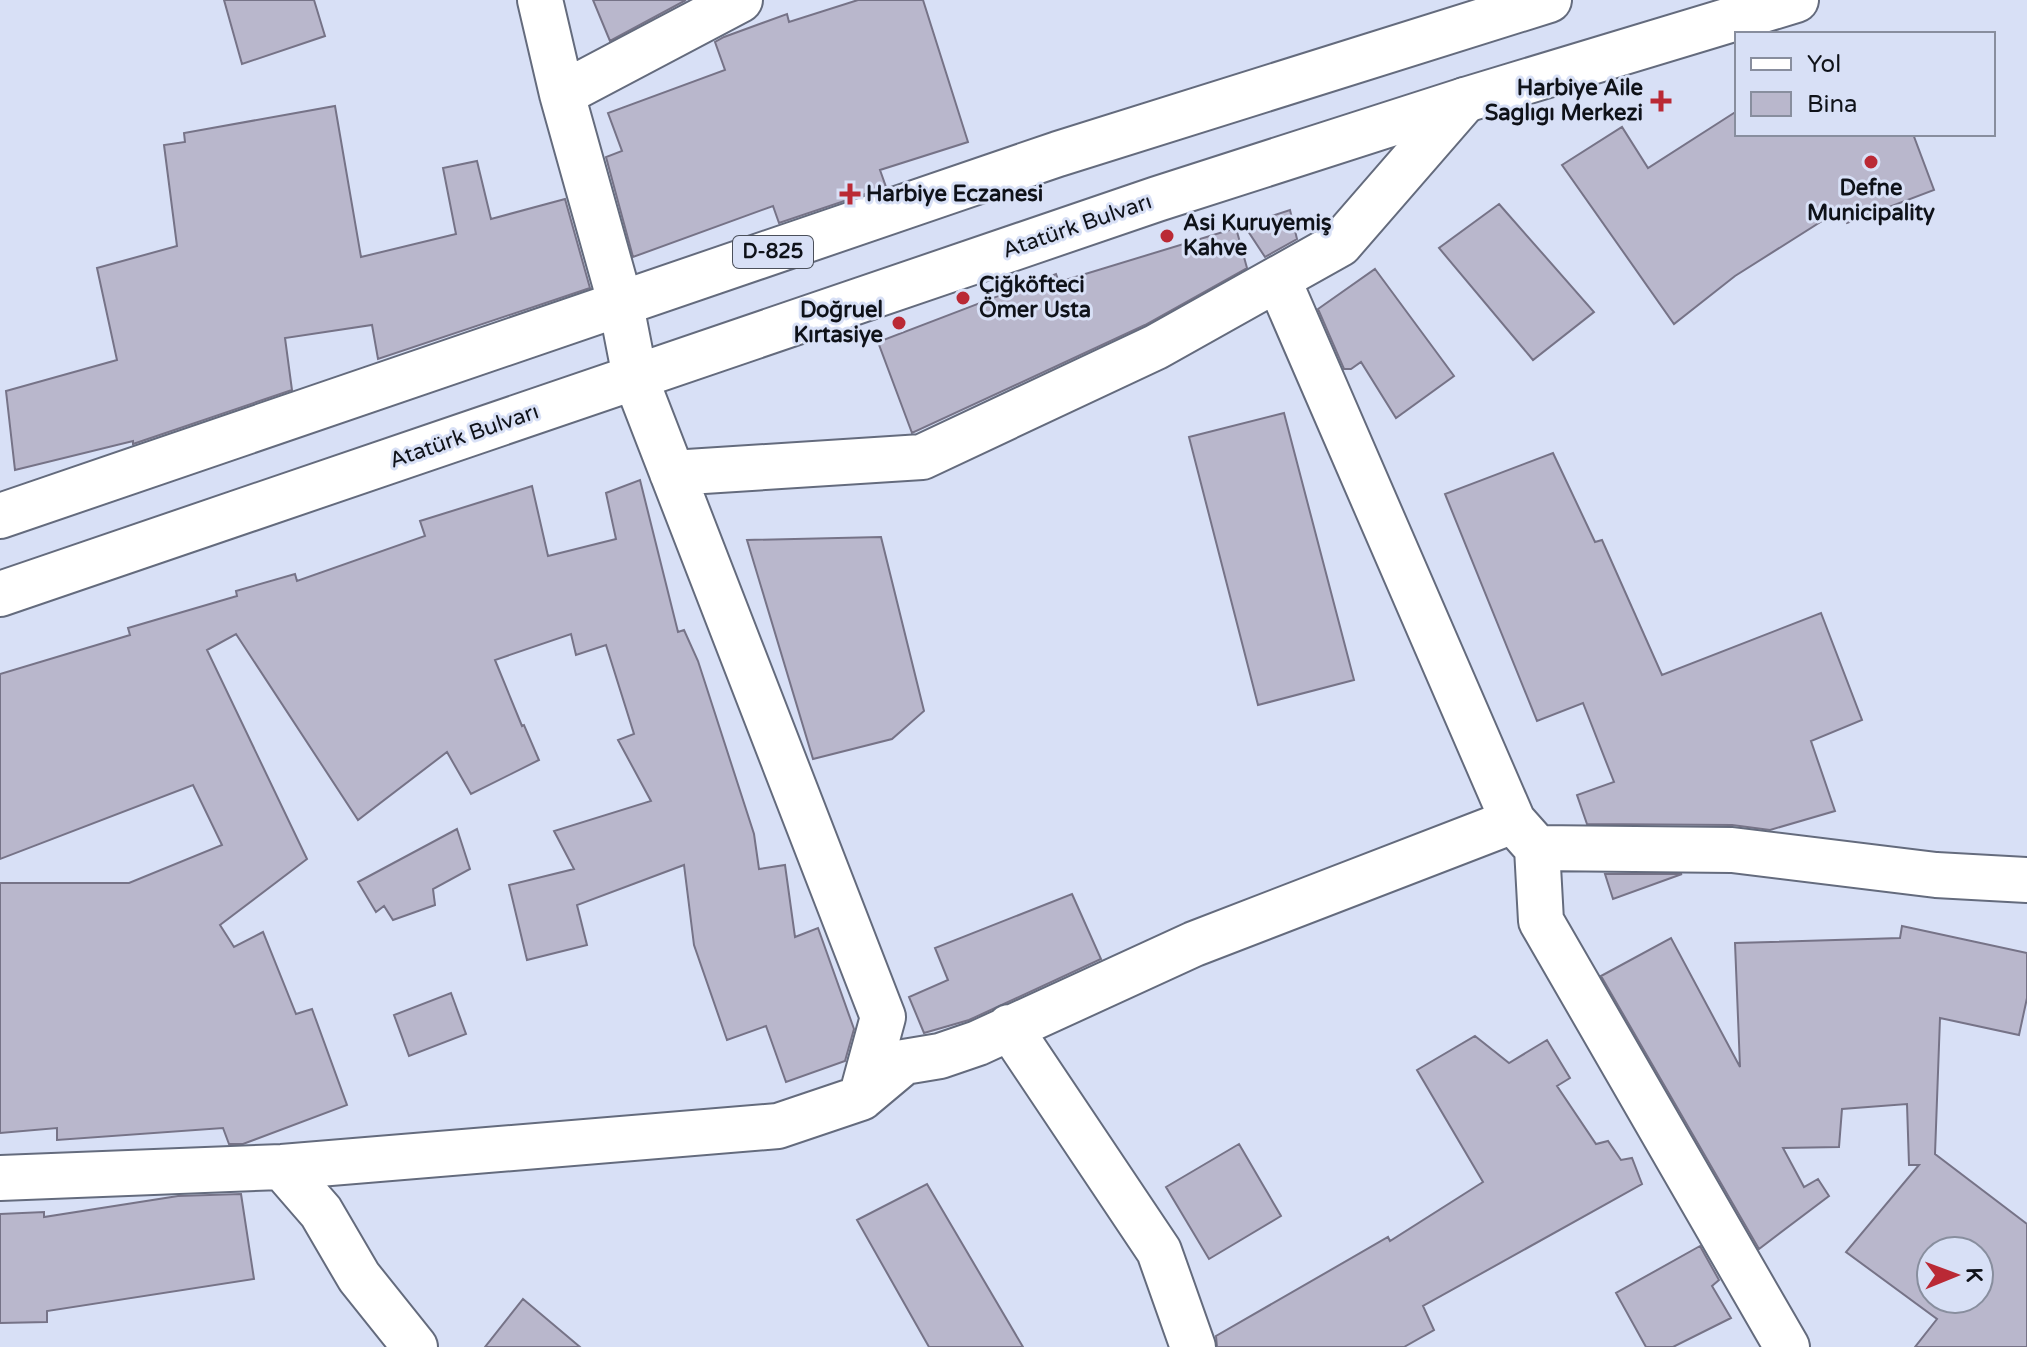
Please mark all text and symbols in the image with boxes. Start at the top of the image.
legend [1735,32,1995,136]
text: Yol [1807,50,1841,79]
place label: Harbiye Aile Saglıgı Merkezi [1485,75,1643,126]
marker: Harbiye Aile Saglıgı Merkezi [1650,90,1672,112]
text: Bina [1807,90,1858,119]
marker: Defne Municipality [1862,153,1880,171]
place label: Defne Municipality [1807,175,1935,226]
place label: Harbiye Eczanesi [866,181,1043,207]
marker: Harbiye Eczanesi [841,185,859,203]
street label: Atatürk Bulvarı [999,188,1155,264]
place label: Asi Kuruyemiş Kahve [1183,210,1332,261]
marker: Asi Kuruyemiş Kahve [1158,227,1176,245]
road number: D-825 [733,236,813,268]
place label: Çiğköfteci Ömer Usta [979,272,1091,323]
marker: Çiğköfteci Ömer Usta [954,289,972,307]
place label: Doğruel Kırtasiye [793,297,883,348]
marker: Doğruel Kırtasiye [890,314,908,332]
street label: Atatürk Bulvarı [386,398,542,474]
north arrow [1915,1235,1995,1315]
text: K [1961,1267,1987,1283]

